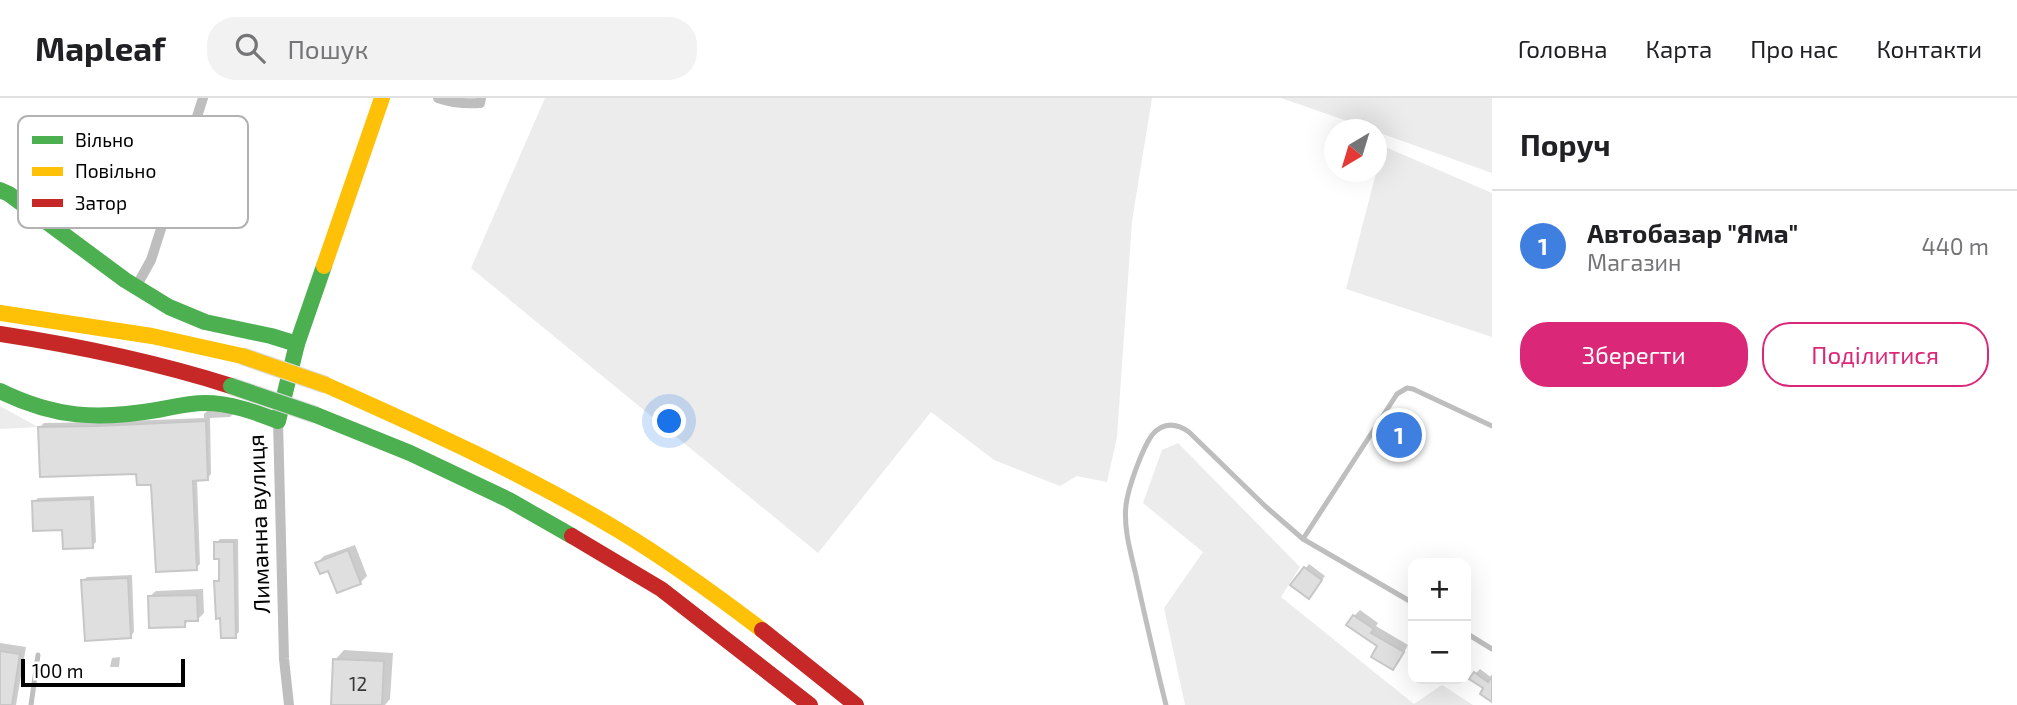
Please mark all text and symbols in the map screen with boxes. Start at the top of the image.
search box [207,17,697,80]
text: Mapleaf [35,28,165,68]
icon: search [231,29,269,67]
text: Пошук [287,33,368,64]
text: Головна [1518,34,1608,63]
text: Карта [1646,34,1712,63]
text: Про нас [1750,34,1838,63]
text: Контакти [1876,34,1982,63]
legend [18,116,248,228]
north arrow [1324,119,1387,182]
text: Поруч [1520,126,1610,162]
text: Вільно [75,128,134,151]
text: Повільно [75,159,156,182]
text: Затор [75,191,127,214]
text: Автобазар "Яма" [1587,217,1798,248]
text: 1 [1538,232,1548,260]
text: 440 m [1922,232,1989,260]
text: Магазин [1587,248,1681,276]
button: Зберегти [1520,322,1748,387]
button: Поділитися [1762,322,1989,387]
your location [652,404,686,438]
pin: 1 [1376,409,1422,461]
street label: Лиманна вулиця [241,434,276,614]
map controls [1408,558,1471,684]
button: + [1408,558,1471,621]
button: − [1408,621,1471,684]
scale bar [21,656,186,688]
text: 100 m [32,659,83,682]
house number: 12 [349,672,367,695]

